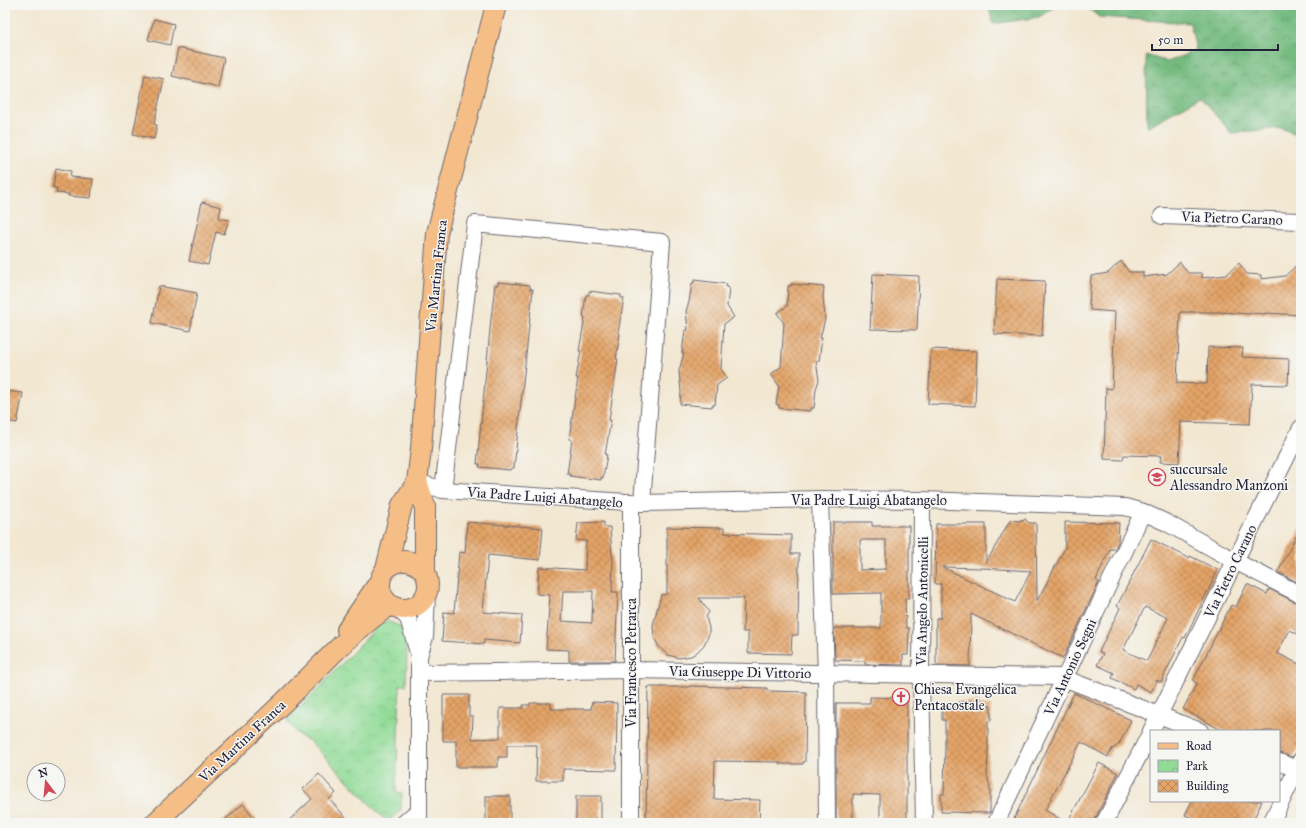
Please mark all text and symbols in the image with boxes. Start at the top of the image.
scale bar [1152,26,1278,52]
text: 50 m [1158,33,1183,47]
street label: Via Pietro Carano [1180,208,1283,229]
street label: Via Martina Franca [422,219,451,334]
place label: succursale Alessandro Manzoni [1169,461,1288,494]
school or university icon: succursale Alessandro Manzoni [1147,467,1167,487]
street label: Via Padre Luigi Abatangelo [466,484,623,511]
street label: Via Padre Luigi Abatangelo [790,492,947,509]
street label: Via Pietro Carano [1200,522,1260,622]
street label: Via Angelo Antonicelli [913,536,932,667]
street label: Via Francesco Petrarca [623,598,640,729]
street label: Via Antonio Segni [1040,616,1100,719]
street label: Via Giuseppe Di Vittorio [668,663,811,682]
place label: Chiesa Evangelica Pentacostale [914,681,1017,714]
church icon: Chiesa Evangelica Pentacostale [891,687,911,707]
street label: Via Martina Franca [195,697,289,787]
legend [1150,730,1280,802]
text: Road [1186,739,1212,753]
text: Park [1186,759,1208,773]
north arrow [26,762,66,802]
text: N [37,765,50,780]
text: Building [1186,779,1229,794]

